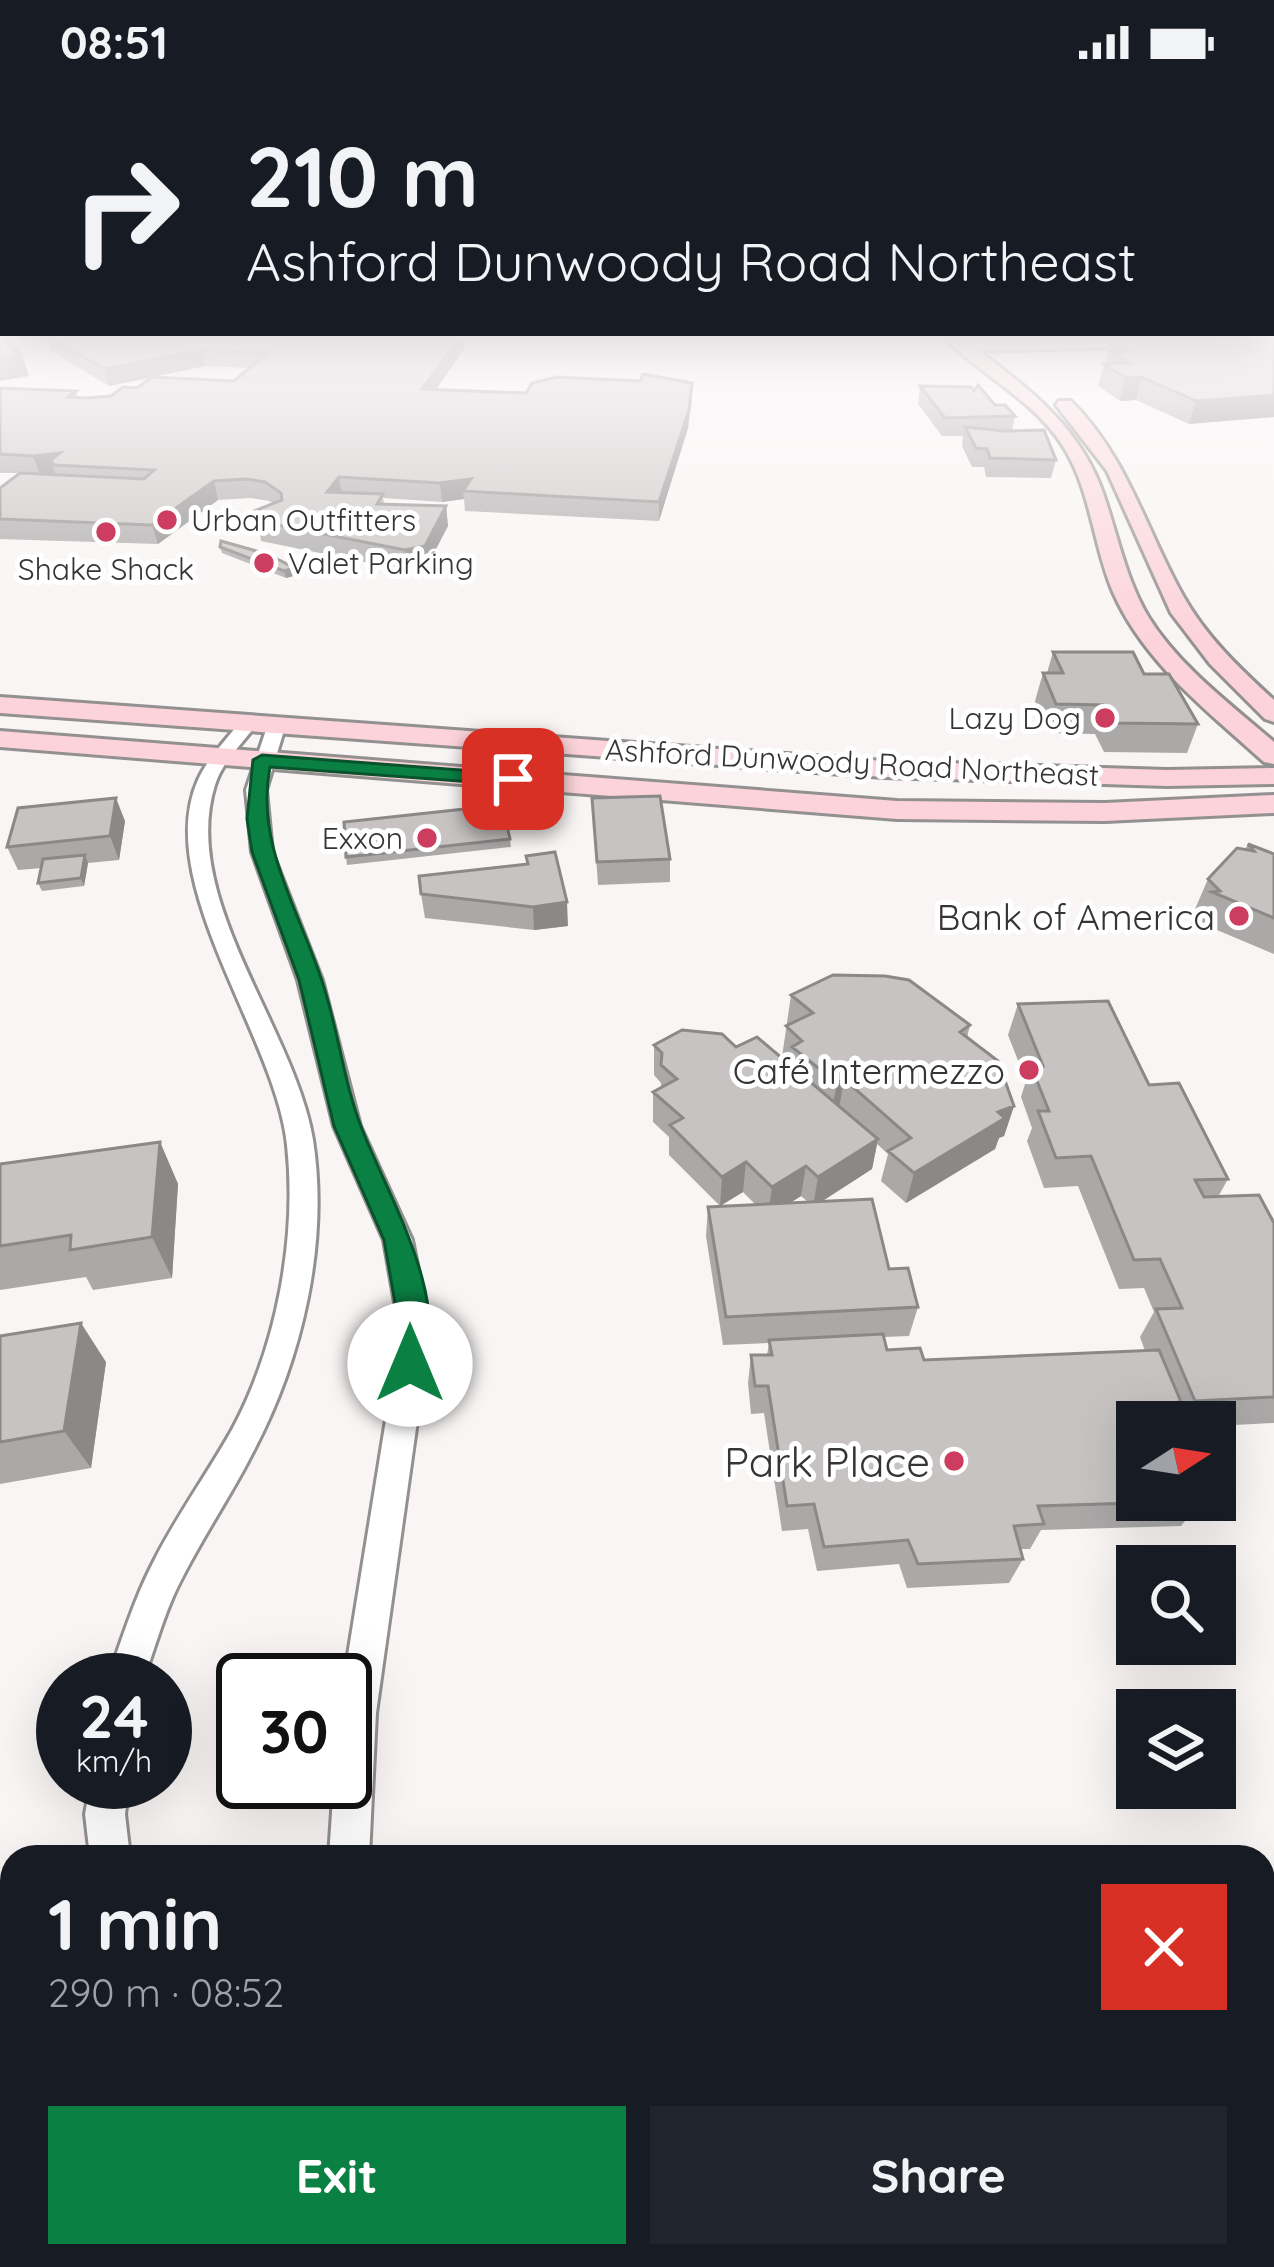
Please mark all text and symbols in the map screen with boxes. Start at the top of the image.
text: 08:51 [60,14,168,70]
text: 210 m [246,123,479,228]
icon: right [48,132,204,288]
text: Ashford Dunwoody Road Northeast [246,227,1136,295]
place label: Urban Outfitters [191,501,416,539]
marker: Urban Outfitters [154,507,180,533]
marker: Shake Shack [93,519,119,545]
place label: Valet Parking [288,544,474,582]
place label: Shake Shack [18,550,194,588]
marker: Valet Parking [251,550,277,576]
place label: Lazy Dog [949,699,1081,737]
marker: Lazy Dog [1092,705,1118,731]
pin [462,728,564,830]
street label: Ashford Dunwoody Road Northeast [604,730,1100,794]
icon: arrive [480,746,546,812]
place label: Exxon [322,819,403,857]
marker: Exxon [414,825,440,851]
place label: Bank of America [937,894,1215,939]
marker: Bank of America [1226,903,1252,929]
place label: Café Intermezzo [733,1048,1005,1093]
marker: Café Intermezzo [1016,1057,1042,1083]
position arrow [347,1301,473,1427]
north arrow [1116,1401,1236,1521]
map controls [1116,1401,1236,1809]
place label: Park Place [724,1435,930,1488]
marker: Park Place [941,1448,967,1474]
button: search [1116,1545,1236,1665]
speed limit sign: 30 [216,1653,372,1809]
text: 24 [79,1678,149,1753]
button: layers [1116,1689,1236,1809]
text: km/h [76,1742,152,1780]
text: 1 min [48,1878,222,1968]
button: close [1101,1884,1227,2010]
text: 290 m · 08:52 [48,1968,284,2017]
button: Exit [48,2106,626,2244]
button: Share [650,2106,1227,2244]

